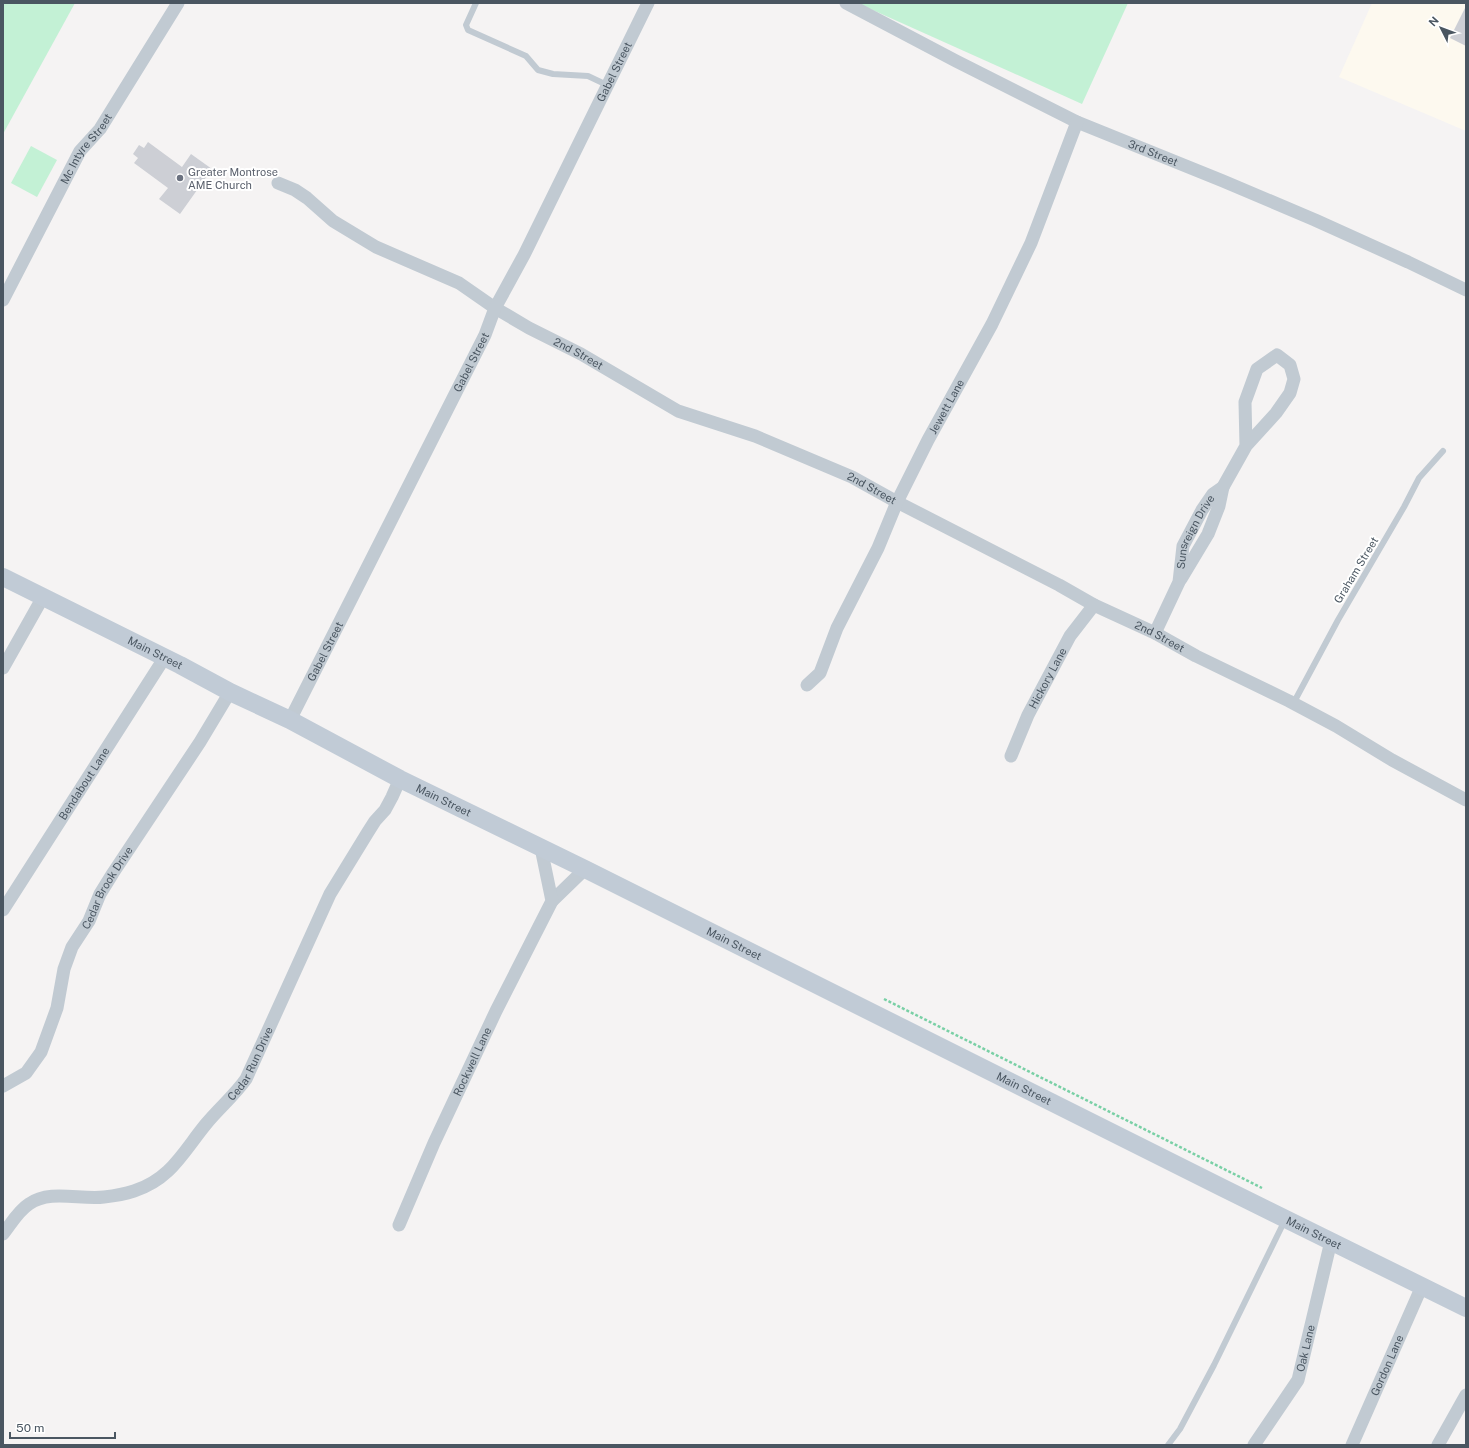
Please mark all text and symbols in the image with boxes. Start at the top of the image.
north arrow [1421,8,1461,48]
text: N [1426,14,1441,29]
street label: Gabel Street [594,40,634,104]
street label: Mc Intyre Street [58,111,114,186]
street label: 3rd Street [1127,137,1180,168]
place label: Greater Montrose AME Church [188,166,278,191]
marker: Greater Montrose AME Church [175,173,185,183]
street label: Gabel Street [451,330,491,394]
street label: 2nd Street [552,335,605,372]
street label: Jewett Lane [927,377,966,436]
street label: 2nd Street [845,470,898,506]
street label: Sunsreign Drive [1174,492,1217,570]
street label: Graham Street [1332,535,1380,605]
street label: 2nd Street [1133,619,1187,654]
street label: Gabel Street [305,620,345,683]
street label: Main Street [126,634,185,671]
street label: Hickory Lane [1026,646,1069,711]
street label: Bendabout Lane [56,745,111,822]
street label: Main Street [414,782,473,819]
street label: Cedar Brook Drive [79,844,135,931]
street label: Main Street [705,925,764,962]
street label: Cedar Run Drive [225,1025,275,1103]
street label: Rockwell Lane [451,1025,493,1098]
street label: Main Street [994,1070,1053,1107]
street label: Main Street [1284,1214,1343,1252]
street label: Oak Lane [1294,1324,1317,1373]
street label: Gordon Lane [1368,1333,1406,1398]
scale bar [10,1414,115,1440]
text: 50 m [16,1421,44,1435]

